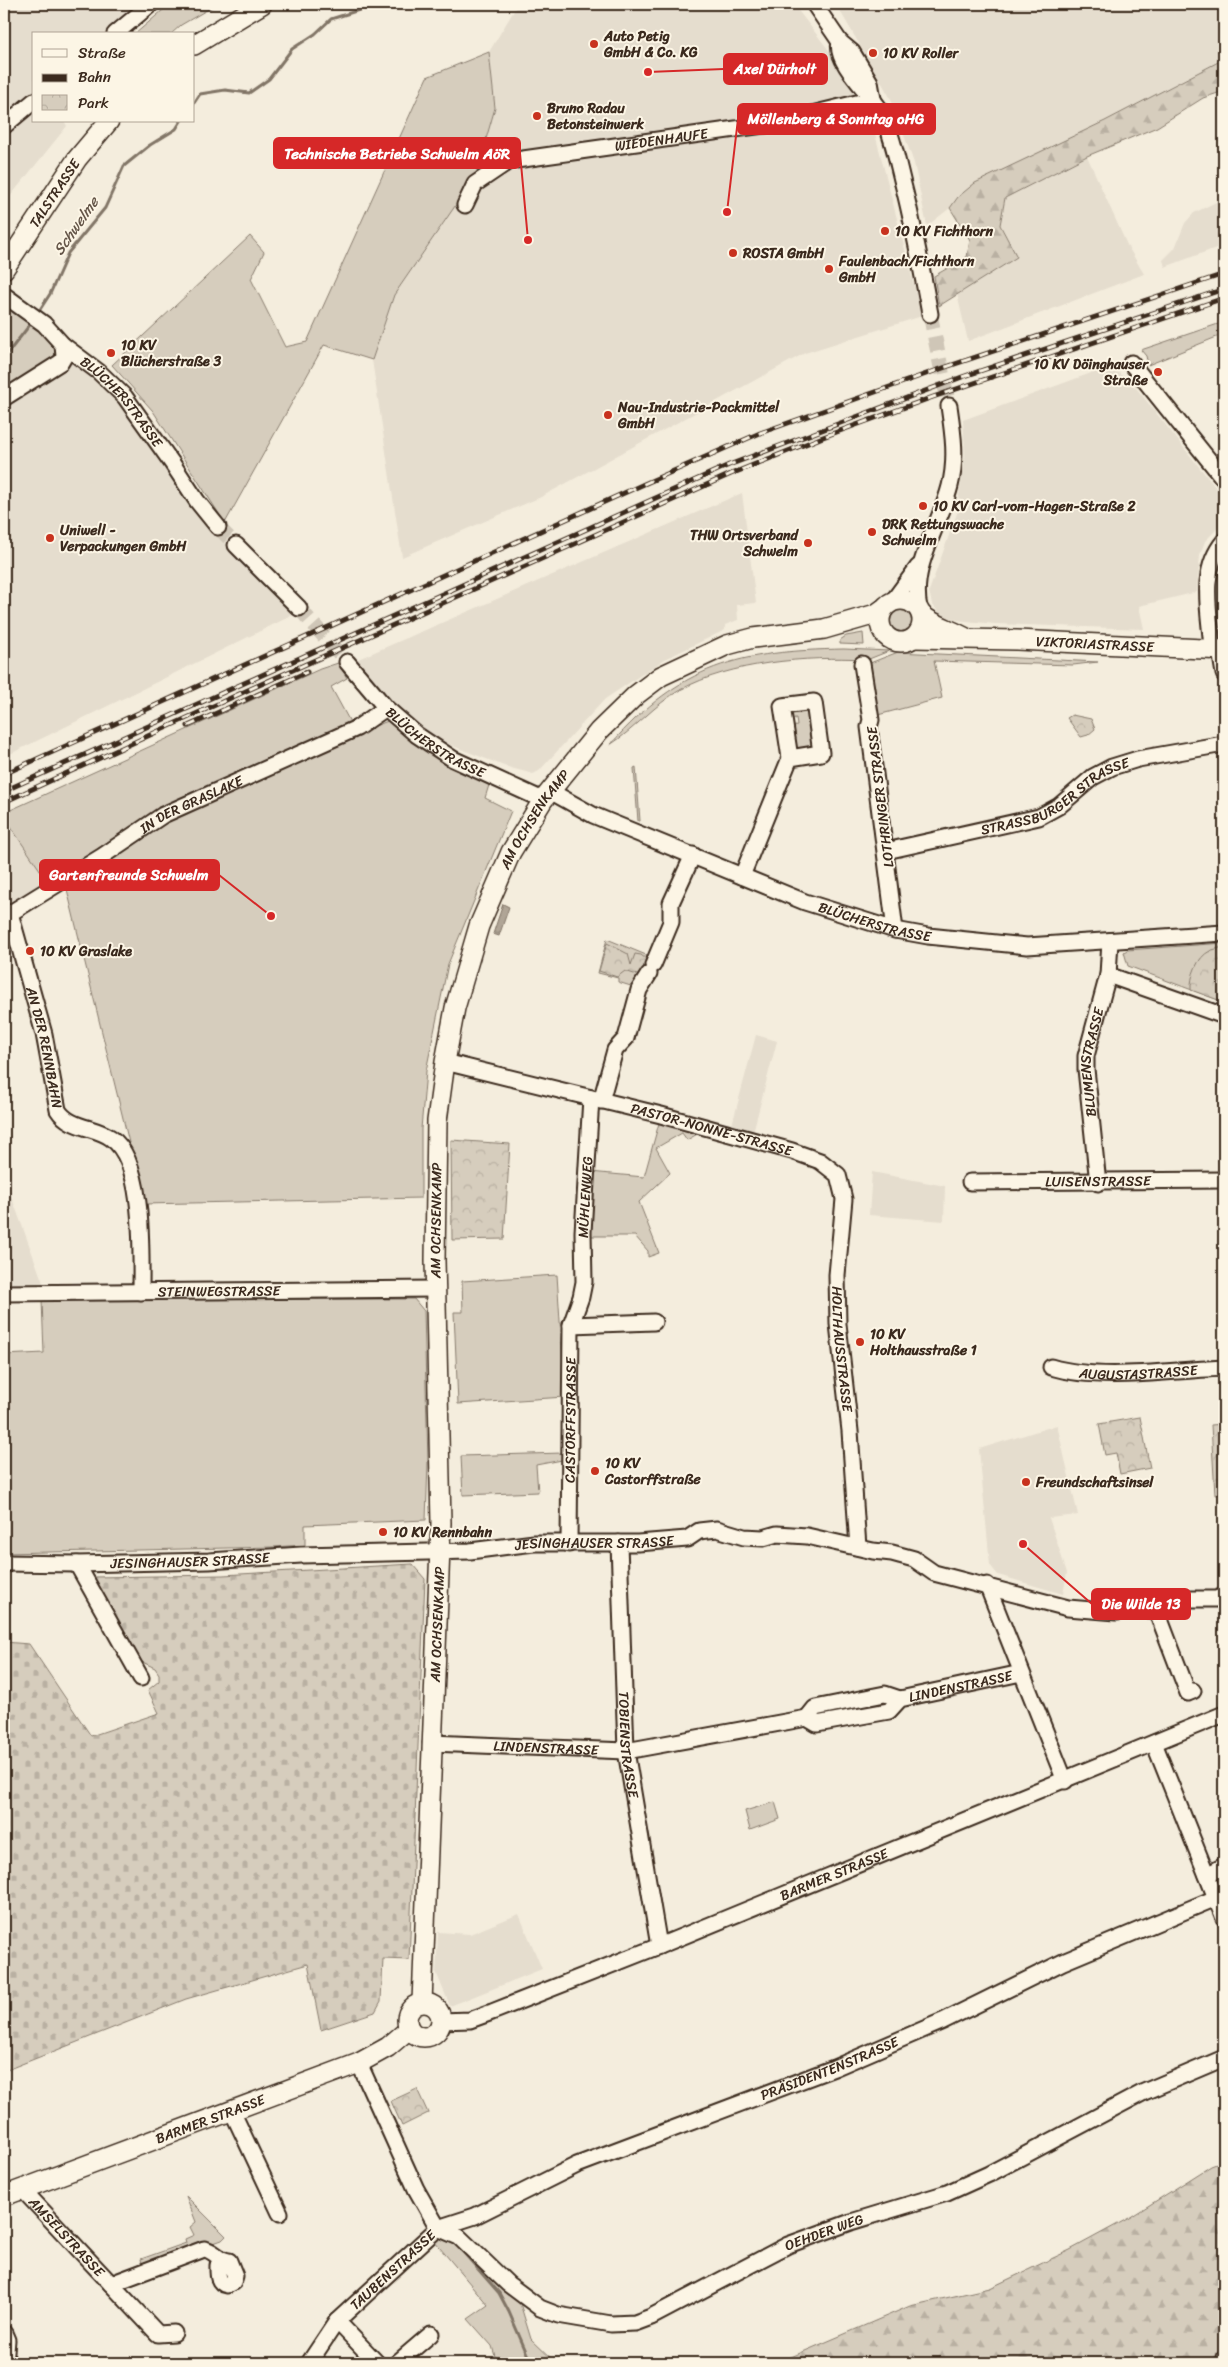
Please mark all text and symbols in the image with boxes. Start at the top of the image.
place label: Auto Petig GmbH & Co. KG [603,24,698,65]
legend [32,32,195,122]
marker: Auto Petig GmbH & Co. KG [588,38,600,50]
text: Straße [78,40,126,66]
place label: 10 KV Roller [883,41,960,66]
marker: 10 KV Roller [867,47,879,59]
callout: Axel Dürholt [724,54,827,84]
text: Axel Dürholt [733,56,817,82]
text: Bahn [78,64,111,90]
text: Park [78,90,109,116]
place label: Bruno Radau Betonsteinwerk [547,96,644,137]
callout: Möllenberg & Sonntag oHG [738,104,935,134]
text: Möllenberg & Sonntag oHG [747,106,924,132]
marker: Bruno Radau Betonsteinwerk [531,110,543,122]
street label: WIEDENHAUFE [613,121,711,159]
callout: Technische Betriebe Schwelm AöR [274,138,520,168]
text: Technische Betriebe Schwelm AöR [284,141,511,167]
street label: TALSTRASSE [23,153,88,233]
water label: Schwelme [46,190,106,261]
place label: 10 KV Fichthorn [895,219,994,244]
marker: 10 KV Fichthorn [879,225,891,237]
place label: ROSTA GmbH [742,241,825,266]
marker: ROSTA GmbH [727,247,739,259]
place label: Faulenbach/Fichthorn GmbH [838,249,975,290]
marker: Faulenbach/Fichthorn GmbH [823,263,835,275]
place label: 10 KV Blücherstraße 3 [121,333,221,374]
marker: 10 KV Blücherstraße 3 [105,347,117,359]
street label: BLÜCHERSTRASSE [75,350,170,454]
place label: 10 KV Döinghauser Straße [1034,352,1149,393]
marker: 10 KV Döinghauser Straße [1152,366,1164,378]
place label: Nau-Industrie-Packmittel GmbH [617,395,780,436]
marker: Nau-Industrie-Packmittel GmbH [602,409,614,421]
place label: 10 KV Carl-vom-Hagen-Straße 2 [933,494,1136,519]
marker: 10 KV Carl-vom-Hagen-Straße 2 [917,500,929,512]
place label: DRK Rettungswache Schwelm [881,512,1005,553]
place label: Uniwell - Verpackungen GmbH [60,518,187,559]
place label: THW Ortsverband Schwelm [690,523,800,564]
marker: DRK Rettungswache Schwelm [866,526,878,538]
marker: Uniwell - Verpackungen GmbH [44,532,56,544]
marker: THW Ortsverband Schwelm [802,537,814,549]
street label: VIKTORIASTRASSE [1035,629,1156,660]
street label: BLÜCHERSTRASSE [379,701,490,786]
street label: LOTHRINGER STRASSE [859,724,902,869]
street label: STRASSBURGER STRASSE [978,750,1133,843]
street label: AM OCHSENKAMP [493,763,577,874]
street label: IN DER GRASLAKE [134,768,248,841]
callout: Gartenfreunde Schwelm [40,860,219,890]
text: Gartenfreunde Schwelm [48,862,209,888]
street label: BLÜCHERSTRASSE [815,895,934,950]
place label: 10 KV Graslake [40,939,132,964]
marker: 10 KV Graslake [24,945,36,957]
street label: AN DER RENNBAHN [18,983,70,1111]
street label: BLUMENSTRASSE [1074,1004,1112,1118]
street label: PASTOR-NONNE-STRASSE [628,1096,796,1164]
street label: MÜHLENWEG [571,1155,601,1238]
street label: AM OCHSENKAMP [423,1162,449,1280]
street label: LUISENSTRASSE [1045,1169,1152,1194]
street label: STEINWEGSTRASSE [158,1278,282,1305]
street label: HOLTHAUSSTRASSE [824,1286,860,1414]
place label: 10 KV Holthausstraße 1 [869,1322,977,1363]
marker: 10 KV Holthausstraße 1 [854,1336,866,1348]
street label: CASTORFFSTRASSE [558,1356,584,1483]
street label: AUGUSTASTRASSE [1077,1358,1200,1387]
place label: 10 KV Castorffstraße [604,1451,702,1492]
marker: 10 KV Castorffstraße [589,1465,601,1477]
place label: Freundschaftsinsel [1035,1470,1154,1495]
marker: Freundschaftsinsel [1020,1476,1032,1488]
place label: 10 KV Rennbahn [393,1520,492,1545]
marker: 10 KV Rennbahn [377,1526,389,1538]
street label: JESINGHAUSER STRASSE [512,1528,676,1558]
street label: JESINGHAUSER STRASSE [109,1545,271,1576]
street label: AM OCHSENKAMP [423,1565,452,1684]
callout: Die Wilde 13 [1092,1589,1190,1619]
text: Die Wilde 13 [1101,1591,1181,1617]
street label: LINDENSTRASSE [906,1663,1016,1710]
street label: TOBIENSTRASSE [611,1691,646,1801]
street label: LINDENSTRASSE [493,1734,600,1763]
street label: BARMER STRASSE [776,1841,893,1908]
street label: PRÄSIDENTENSTRASSE [757,2029,904,2108]
street label: BARMER STRASSE [152,2087,270,2151]
street label: AMSELSTRASSE [21,2190,111,2284]
street label: OEHDER WEG [781,2207,867,2258]
street label: TAUBENSTRASSE [344,2223,443,2317]

